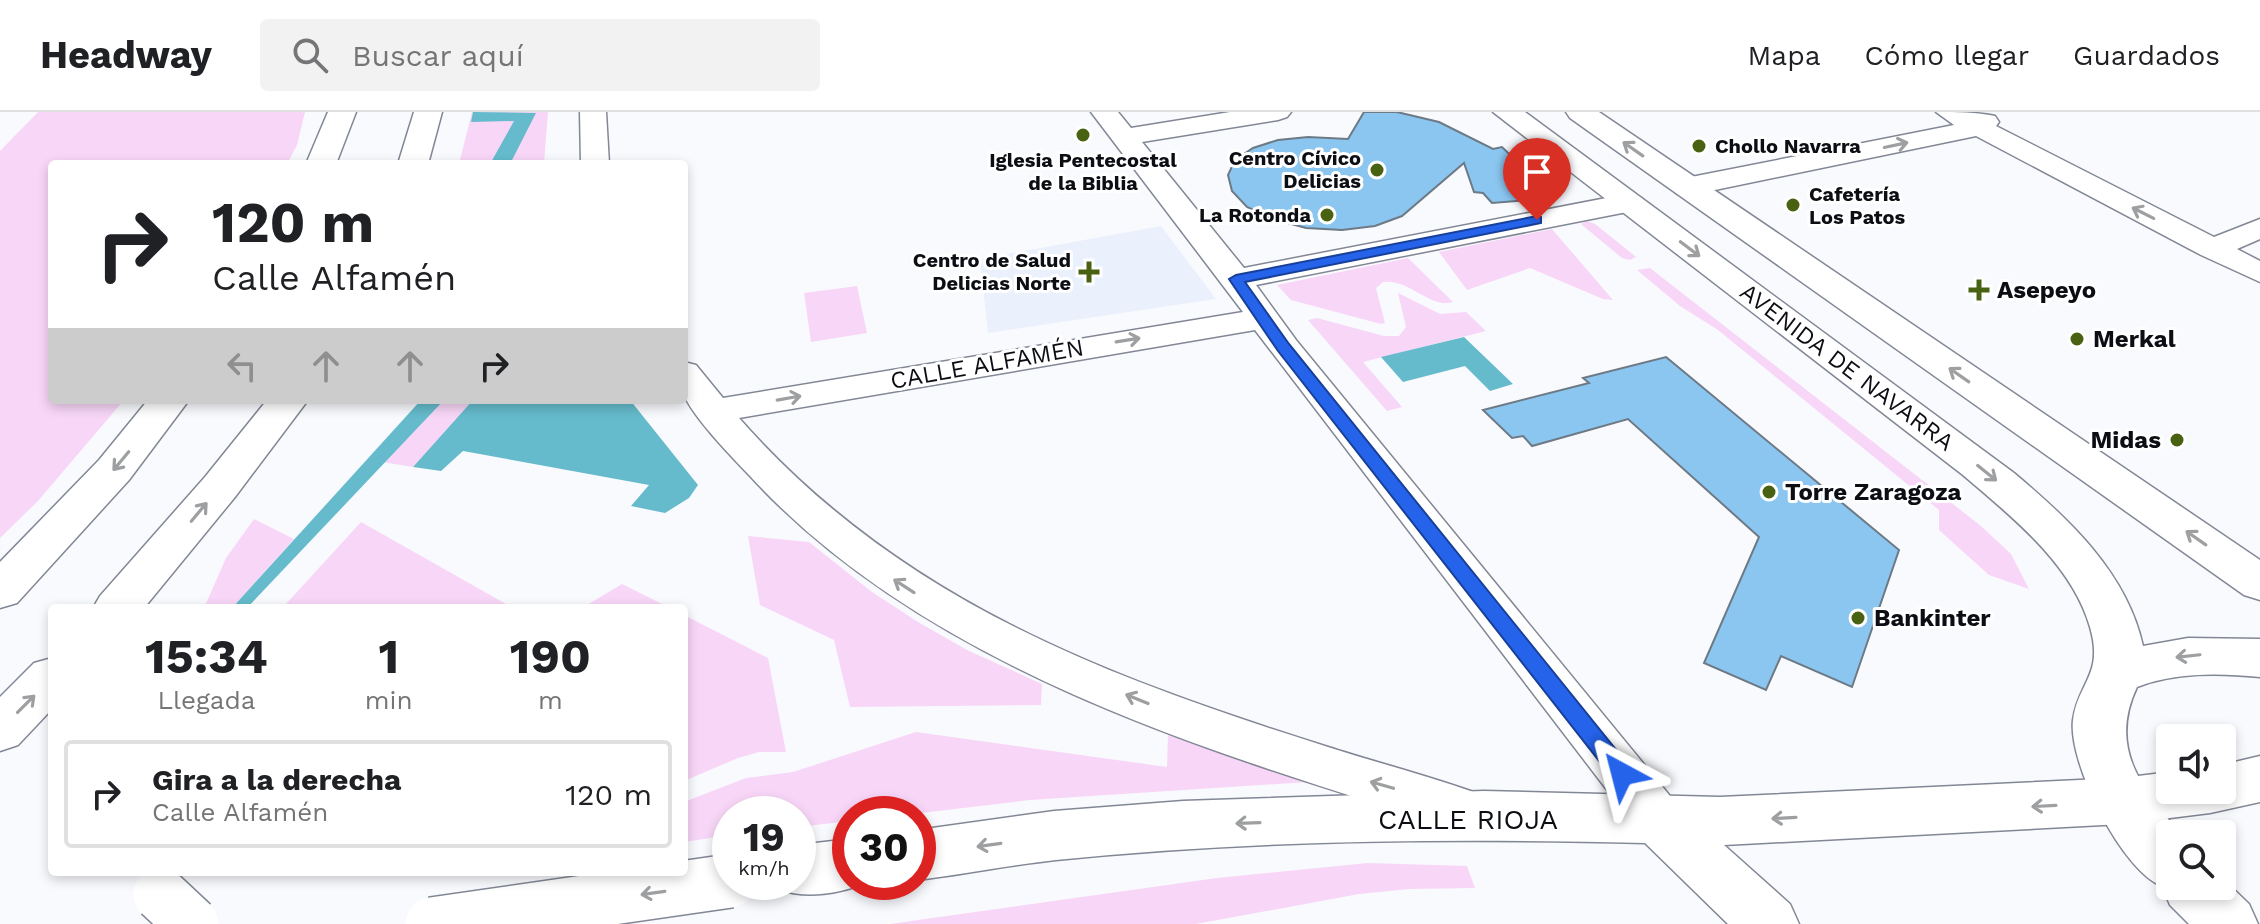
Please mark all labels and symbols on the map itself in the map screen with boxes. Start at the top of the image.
marker: Iglesia Pentecostal de la Biblia [1074,126,1092,144]
place label: Chollo Navarra [1715,134,1861,158]
one-way arrow [1883,136,1909,151]
marker: Chollo Navarra [1690,137,1708,155]
pin [1503,138,1571,220]
one-way arrow [1623,141,1645,158]
place label: Centro Cívico Delicias [1229,146,1361,193]
place label: Iglesia Pentecostal de la Biblia [989,148,1177,195]
marker: Centro Cívico Delicias [1368,161,1386,179]
place label: Cafetería Los Patos [1809,182,1906,229]
marker: Cafetería Los Patos [1784,196,1802,214]
place label: La Rotonda [1199,203,1311,227]
one-way arrow [2131,204,2155,220]
marker: La Rotonda [1318,206,1336,224]
one-way arrow [1678,241,1700,258]
place label: Centro de Salud Delicias Norte [913,248,1071,295]
marker: Centro de Salud Delicias Norte [1078,261,1100,283]
place label: Asepeyo [1997,276,2096,304]
street label: AVENIDA DE NAVARRA [1735,277,1960,457]
marker: Asepeyo [1968,279,1990,301]
place label: Merkal [2093,325,2176,353]
marker: Merkal [2068,330,2086,348]
one-way arrow [1115,331,1141,346]
street label: CALLE ALFAMÉN [888,333,1086,395]
one-way arrow [1948,367,1970,383]
one-way arrow [776,389,802,404]
place label: Midas [2090,426,2161,454]
marker: Midas [2168,431,2186,449]
one-way arrow [112,450,130,471]
one-way arrow [1976,464,1997,481]
place label: Torre Zaragoza [1785,478,1962,506]
marker: Torre Zaragoza [1760,483,1778,501]
one-way arrow [190,502,208,523]
one-way arrow [2185,530,2207,546]
one-way arrow [893,577,915,594]
place label: Bankinter [1874,604,1991,632]
marker: Bankinter [1849,609,1867,627]
one-way arrow [2175,649,2202,664]
one-way arrow [1125,691,1150,706]
one-way arrow [16,695,35,714]
position arrow [1580,732,1664,816]
one-way arrow [1370,777,1395,792]
speed limit sign: 30 [832,796,936,900]
one-way arrow [2031,798,2058,813]
street label: CALLE RIOJA [1378,803,1558,836]
one-way arrow [1771,811,1798,826]
one-way arrow [1235,816,1262,831]
one-way arrow [977,838,1002,853]
one-way arrow [641,886,666,901]

